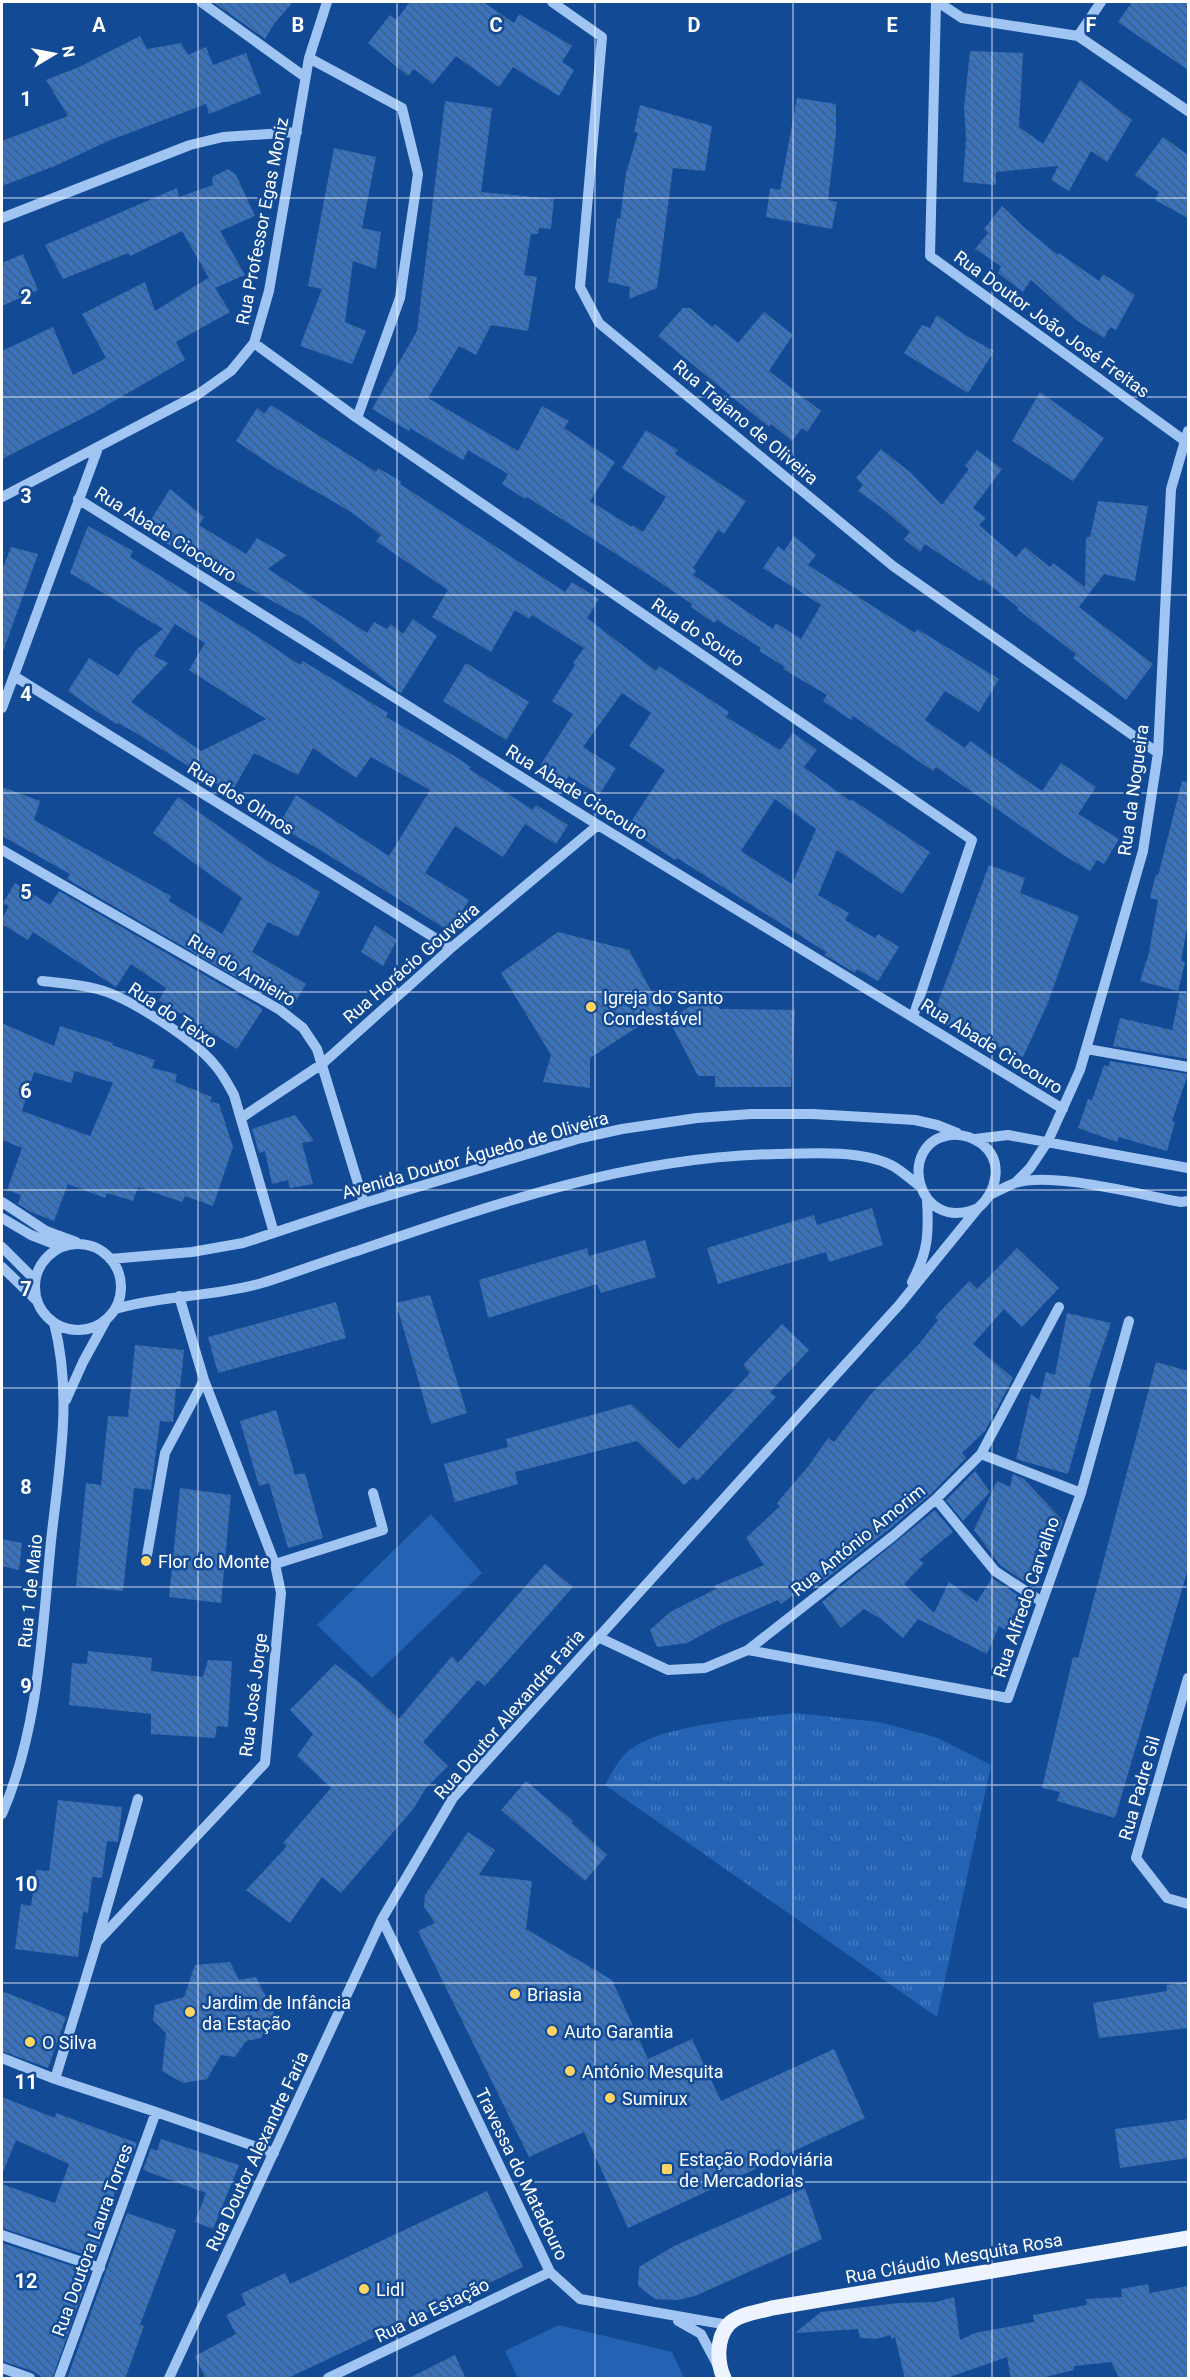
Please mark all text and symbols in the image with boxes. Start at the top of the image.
text: A [92,13,106,37]
text: B [292,13,304,37]
text: C [489,13,503,37]
text: D [688,13,701,37]
text: E [886,13,898,37]
text: F [1086,13,1097,37]
north arrow [24,24,84,84]
text: N [58,44,79,59]
text: 1 [20,87,32,111]
street label: Rua Professor Egas Moniz [232,115,292,326]
street label: Rua Doutor João José Freitas [950,246,1154,402]
text: 2 [20,285,32,309]
street label: Rua Trajano de Oliveira [669,355,823,489]
street label: Rua Abade Ciocouro [91,482,241,586]
text: 3 [20,484,32,508]
street label: Rua do Souto [648,593,748,671]
text: 4 [20,682,32,706]
street label: Rua da Nogueira [1113,723,1153,857]
street label: Rua Abade Ciocouro [502,740,652,844]
street label: Rua dos Olmos [184,757,298,839]
text: 5 [20,880,32,904]
street label: Rua Horácio Gouveira [339,898,483,1028]
street label: Rua do Amieiro [184,930,300,1010]
street label: Rua do Teixo [125,978,221,1052]
place label: Igreja do Santo Condestável [603,987,723,1029]
street label: Rua Abade Ciocouro [917,994,1067,1098]
marker: Igreja do Santo Condestável [584,1000,598,1014]
text: 6 [20,1079,32,1103]
street label: Avenida Doutor Águedo de Oliveira [339,1107,611,1203]
text: 7 [20,1277,32,1301]
text: 8 [20,1475,32,1499]
street label: Rua António Amorim [787,1480,929,1600]
street label: Rua Alfredo Carvalho [989,1514,1063,1680]
street label: Rua 1 de Maio [14,1533,46,1649]
place label: Flor do Monte [158,1551,269,1572]
marker: Flor do Monte [139,1554,153,1568]
street label: Rua Doutor Alexandre Faria [430,1625,588,1803]
street label: Rua José Jorge [235,1632,271,1758]
text: 9 [20,1674,32,1698]
street label: Rua Padre Gil [1114,1733,1164,1843]
text: 10 [15,1872,37,1896]
place label: Briasia [527,1984,582,2005]
marker: Briasia [508,1987,522,2001]
place label: Jardim de Infância da Estação [202,1992,351,2034]
marker: Jardim de Infância da Estação [183,2005,197,2019]
place label: Auto Garantia [564,2021,674,2042]
marker: Auto Garantia [545,2024,559,2038]
place label: O Silva [42,2032,97,2053]
marker: O Silva [23,2035,37,2049]
street label: Rua Doutor Alexandre Faria [201,2048,313,2254]
place label: António Mesquita [582,2061,723,2082]
marker: António Mesquita [563,2064,577,2078]
text: 11 [15,2070,37,2094]
street label: Travessa do Matadouro [471,2084,573,2264]
place label: Sumirux [622,2088,688,2109]
marker: Sumirux [603,2091,617,2105]
street label: Rua Doutora Laura Torres [47,2141,137,2339]
place label: Estação Rodoviária de Mercadorias [679,2149,833,2191]
marker: Estação Rodoviária de Mercadorias [660,2162,674,2176]
street label: Rua Cláudio Mesquita Rosa [844,2229,1064,2287]
text: 12 [15,2269,37,2293]
street label: Rua da Estação [372,2273,492,2347]
place label: Lidl [376,2279,405,2300]
marker: Lidl [357,2282,371,2296]

